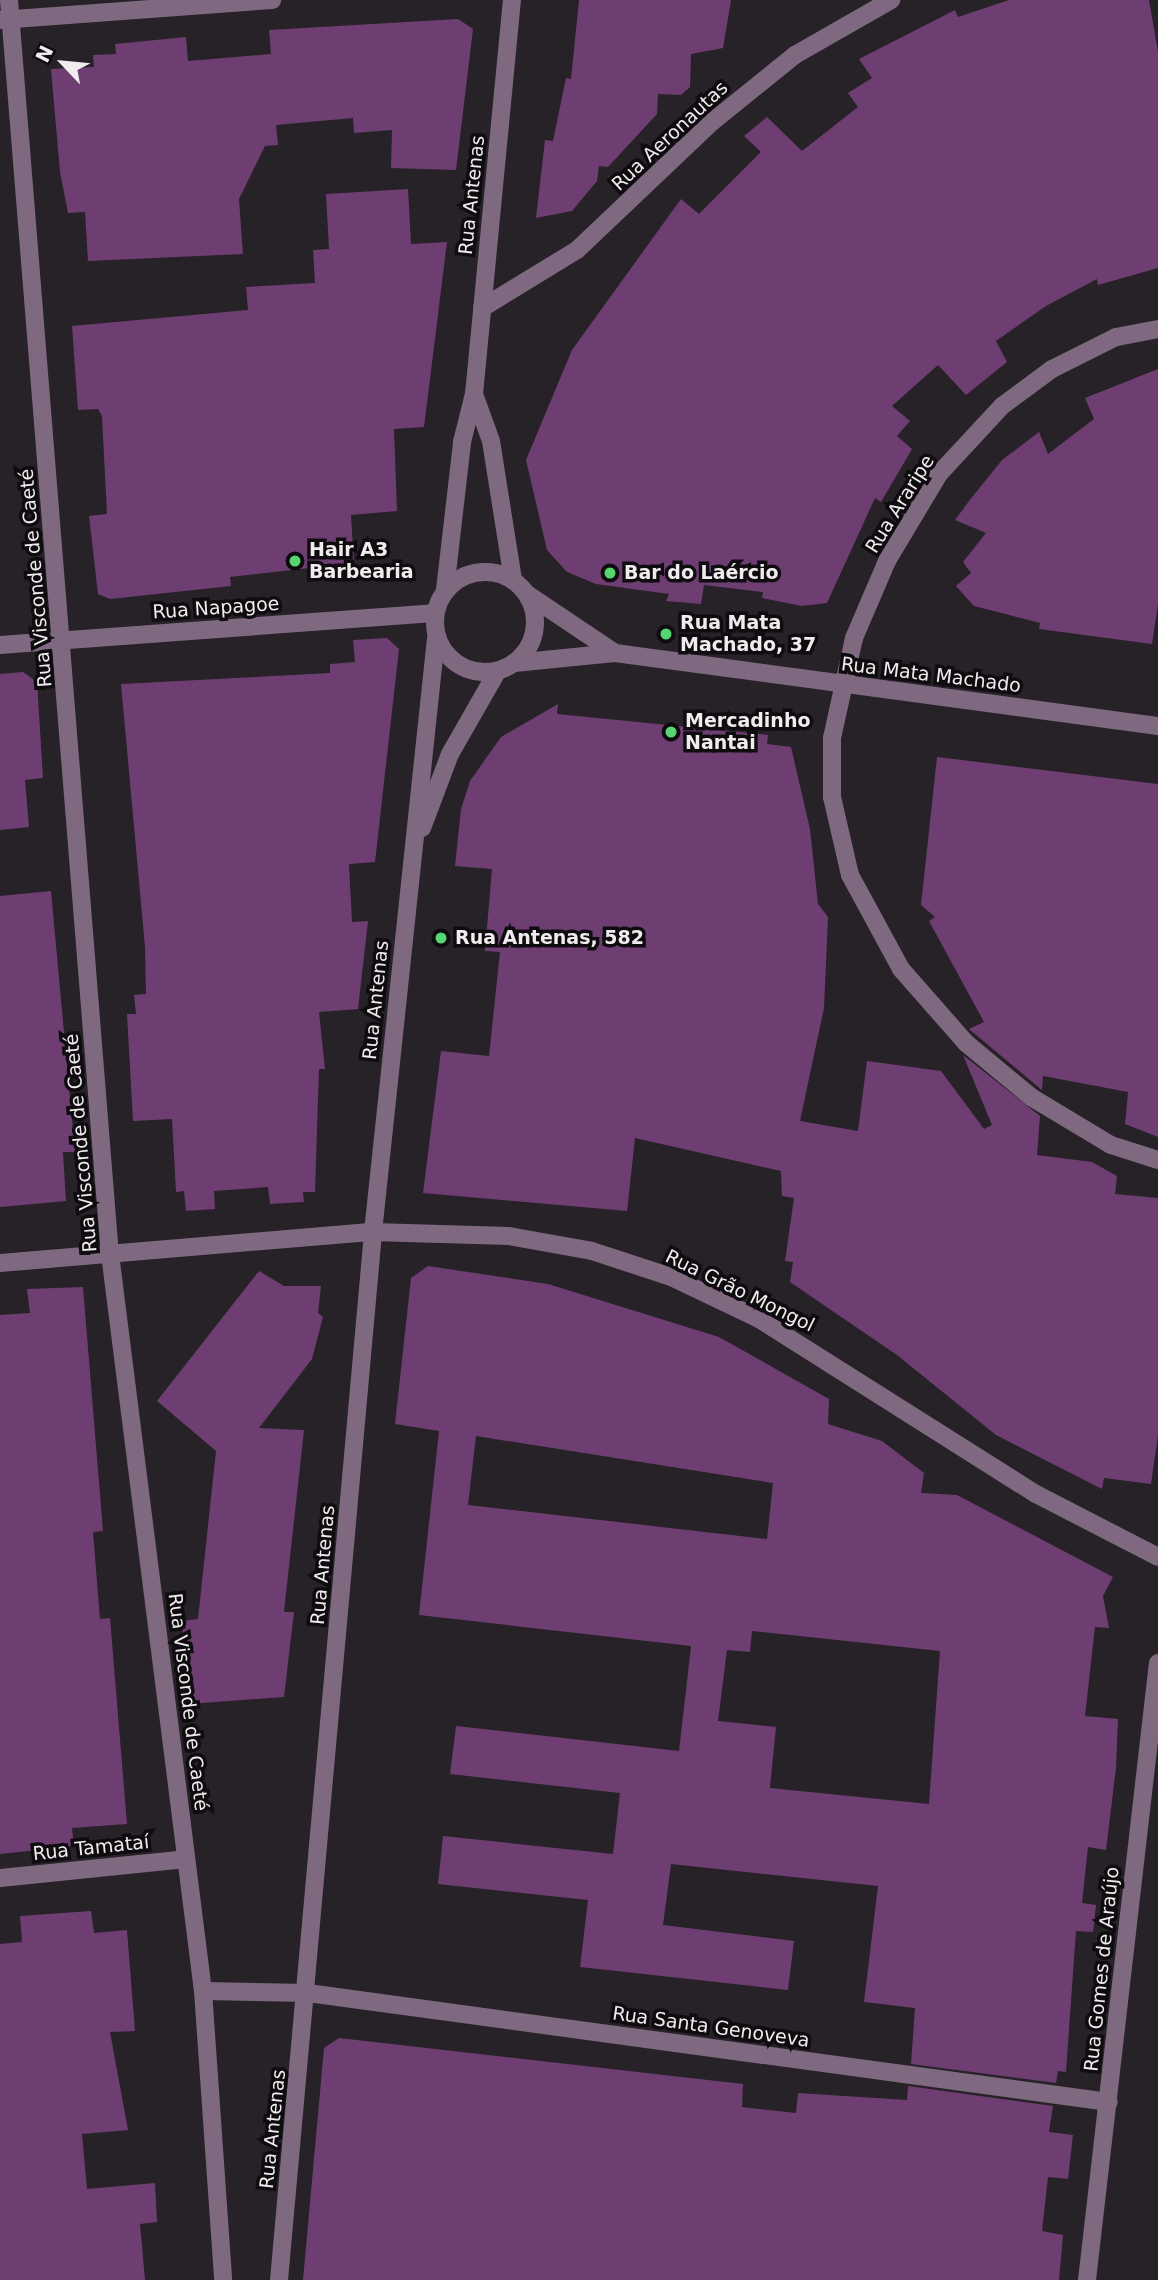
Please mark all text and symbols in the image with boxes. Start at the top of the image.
north arrow [28,28,98,98]
text: N [31,42,57,66]
street label: Rua Aeronautas [607,76,733,196]
street label: Rua Antenas [454,134,490,256]
street label: Rua Araripe [861,451,939,557]
street label: Rua Visconde de Caeté [15,468,57,688]
place label: Hair A3 Barbearia [309,539,414,583]
marker: Hair A3 Barbearia [287,553,303,569]
place label: Bar do Laércio [624,562,779,584]
marker: Bar do Laércio [602,565,618,581]
street label: Rua Napagoe [152,592,280,624]
place label: Rua Mata Machado, 37 [680,612,816,656]
marker: Rua Mata Machado, 37 [658,626,674,642]
street label: Rua Mata Machado [840,653,1022,697]
place label: Mercadinho Nantai [685,710,810,754]
marker: Mercadinho Nantai [663,724,679,740]
place label: Rua Antenas, 582 [455,927,644,949]
marker: Rua Antenas, 582 [433,930,449,946]
street label: Rua Antenas [358,939,394,1061]
street label: Rua Visconde de Caeté [60,1033,102,1253]
street label: Rua Grão Mongol [662,1245,818,1337]
street label: Rua Antenas [306,1504,340,1626]
street label: Rua Visconde de Caeté [163,1592,213,1812]
street label: Rua Tamataí [32,1831,150,1865]
street label: Rua Gomes de Araújo [1080,1866,1124,2072]
street label: Rua Santa Genoveva [611,2002,811,2052]
street label: Rua Antenas [255,2068,291,2190]

